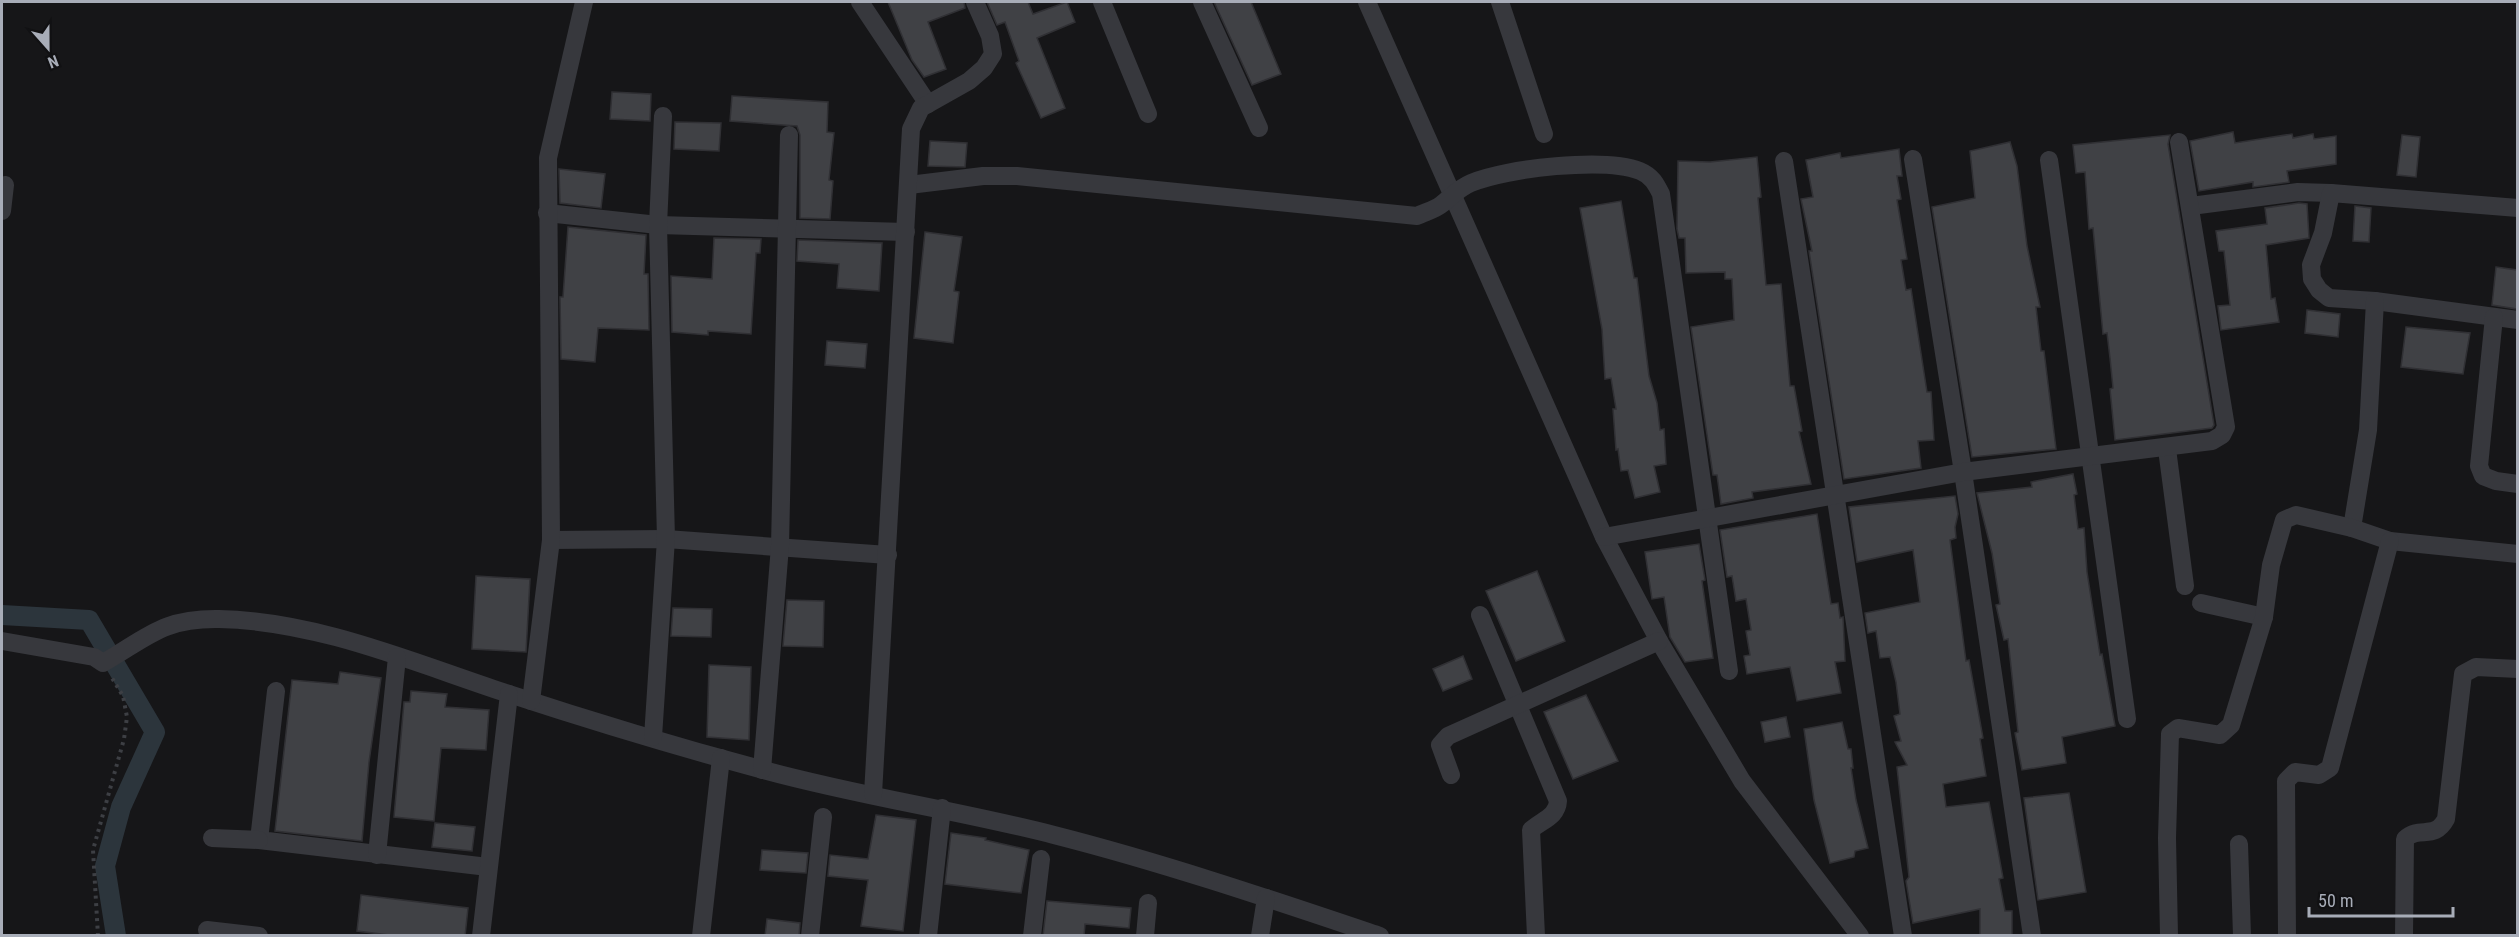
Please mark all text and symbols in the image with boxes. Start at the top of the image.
north arrow [18,18,78,78]
text: N [45,51,61,72]
scale bar [2309,880,2453,918]
text: 50 m [2318,890,2353,911]

